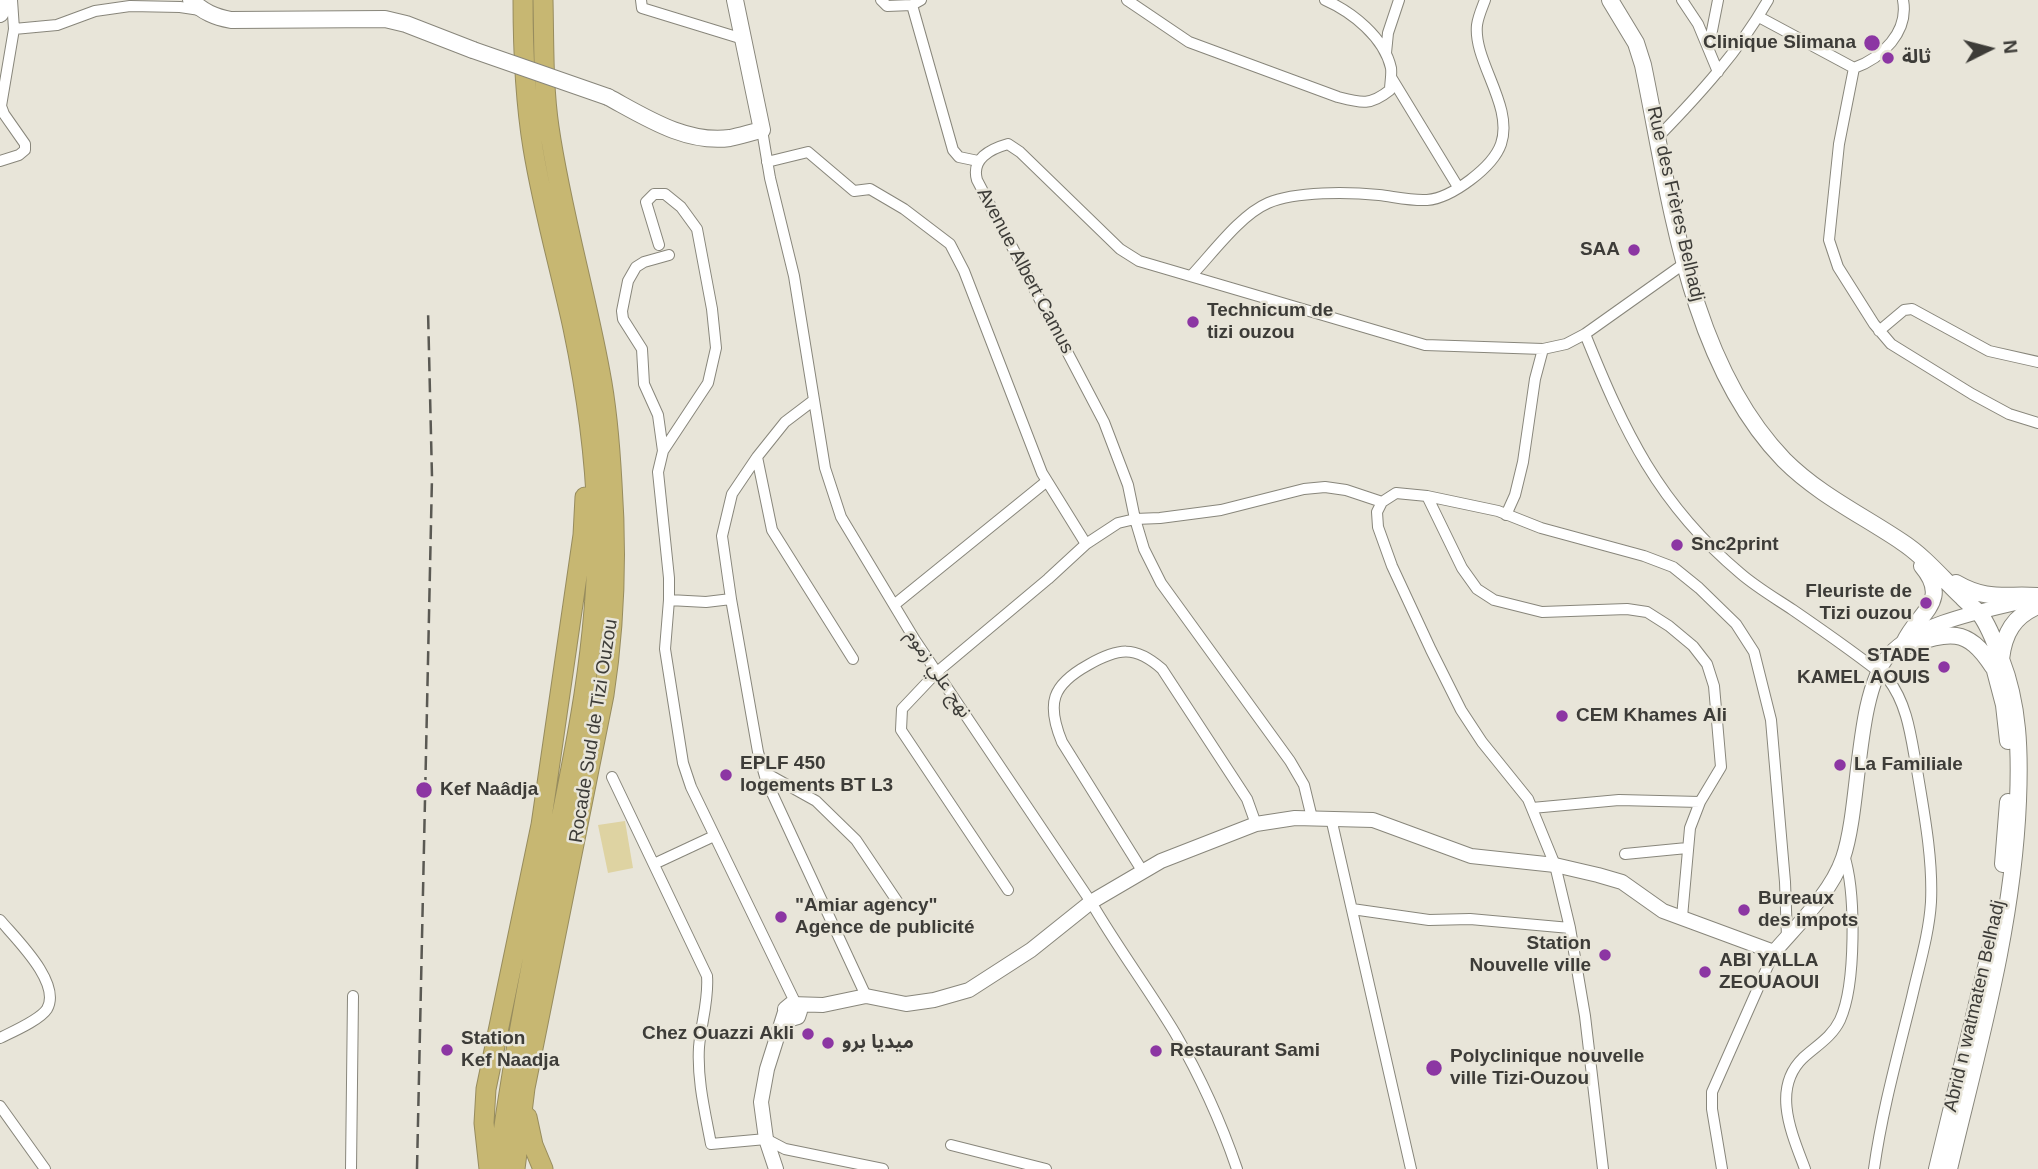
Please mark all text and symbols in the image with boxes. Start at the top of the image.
north arrow [1954,14,2024,84]
place label: Clinique Slimana [1703,32,1856,54]
marker: Clinique Slimana [1862,33,1882,53]
text: N [1999,39,2022,55]
place label: ثالة [1902,47,1931,69]
marker: ثالة [1880,50,1896,66]
street label: Rue des Frères Belhadj [1641,104,1709,304]
street label: Avenue Albert Camus [972,184,1078,358]
place label: SAA [1580,239,1620,261]
marker: SAA [1626,242,1642,258]
place label: Technicum de tizi ouzou [1207,300,1333,344]
marker: Technicum de tizi ouzou [1185,314,1201,330]
place label: Snc2print [1691,534,1779,556]
marker: Snc2print [1669,537,1685,553]
place label: Fleuriste de Tizi ouzou [1805,581,1912,625]
marker: Fleuriste de Tizi ouzou [1918,595,1934,611]
street label: Rocade Sud de Tizi Ouzou [565,617,623,845]
street label: نهج علي زموم [900,626,976,722]
place label: STADE KAMEL AOUIS [1797,645,1930,689]
marker: STADE KAMEL AOUIS [1936,659,1952,675]
place label: CEM Khames Ali [1576,705,1727,727]
marker: CEM Khames Ali [1554,708,1570,724]
place label: EPLF 450 logements BT L3 [740,753,893,797]
place label: La Familiale [1854,754,1963,776]
marker: La Familiale [1832,757,1848,773]
marker: EPLF 450 logements BT L3 [718,767,734,783]
place label: Kef Naâdja [440,779,538,801]
marker: Kef Naâdja [414,780,434,800]
place label: Bureaux des impots [1758,888,1858,932]
place label: "Amiar agency" Agence de publicité [795,895,974,939]
street label: Abrid n watmaten Belhadj [1940,898,2010,1114]
marker: Bureaux des impots [1736,902,1752,918]
marker: "Amiar agency" Agence de publicité [773,909,789,925]
place label: Station Nouvelle ville [1470,933,1591,977]
marker: Station Nouvelle ville [1597,947,1613,963]
place label: ABI YALLA ZEOUAOUI [1719,950,1819,994]
marker: ABI YALLA ZEOUAOUI [1697,964,1713,980]
place label: Chez Ouazzi Akli [642,1023,794,1045]
marker: Chez Ouazzi Akli [800,1026,816,1042]
place label: Station Kef Naadja [461,1028,559,1072]
place label: ميديا برو [842,1032,914,1054]
marker: ميديا برو [820,1035,836,1051]
place label: Restaurant Sami [1170,1040,1320,1062]
marker: Station Kef Naadja [439,1042,455,1058]
marker: Restaurant Sami [1148,1043,1164,1059]
place label: Polyclinique nouvelle ville Tizi-Ouzou [1450,1046,1644,1090]
marker: Polyclinique nouvelle ville Tizi-Ouzou [1424,1058,1444,1078]

